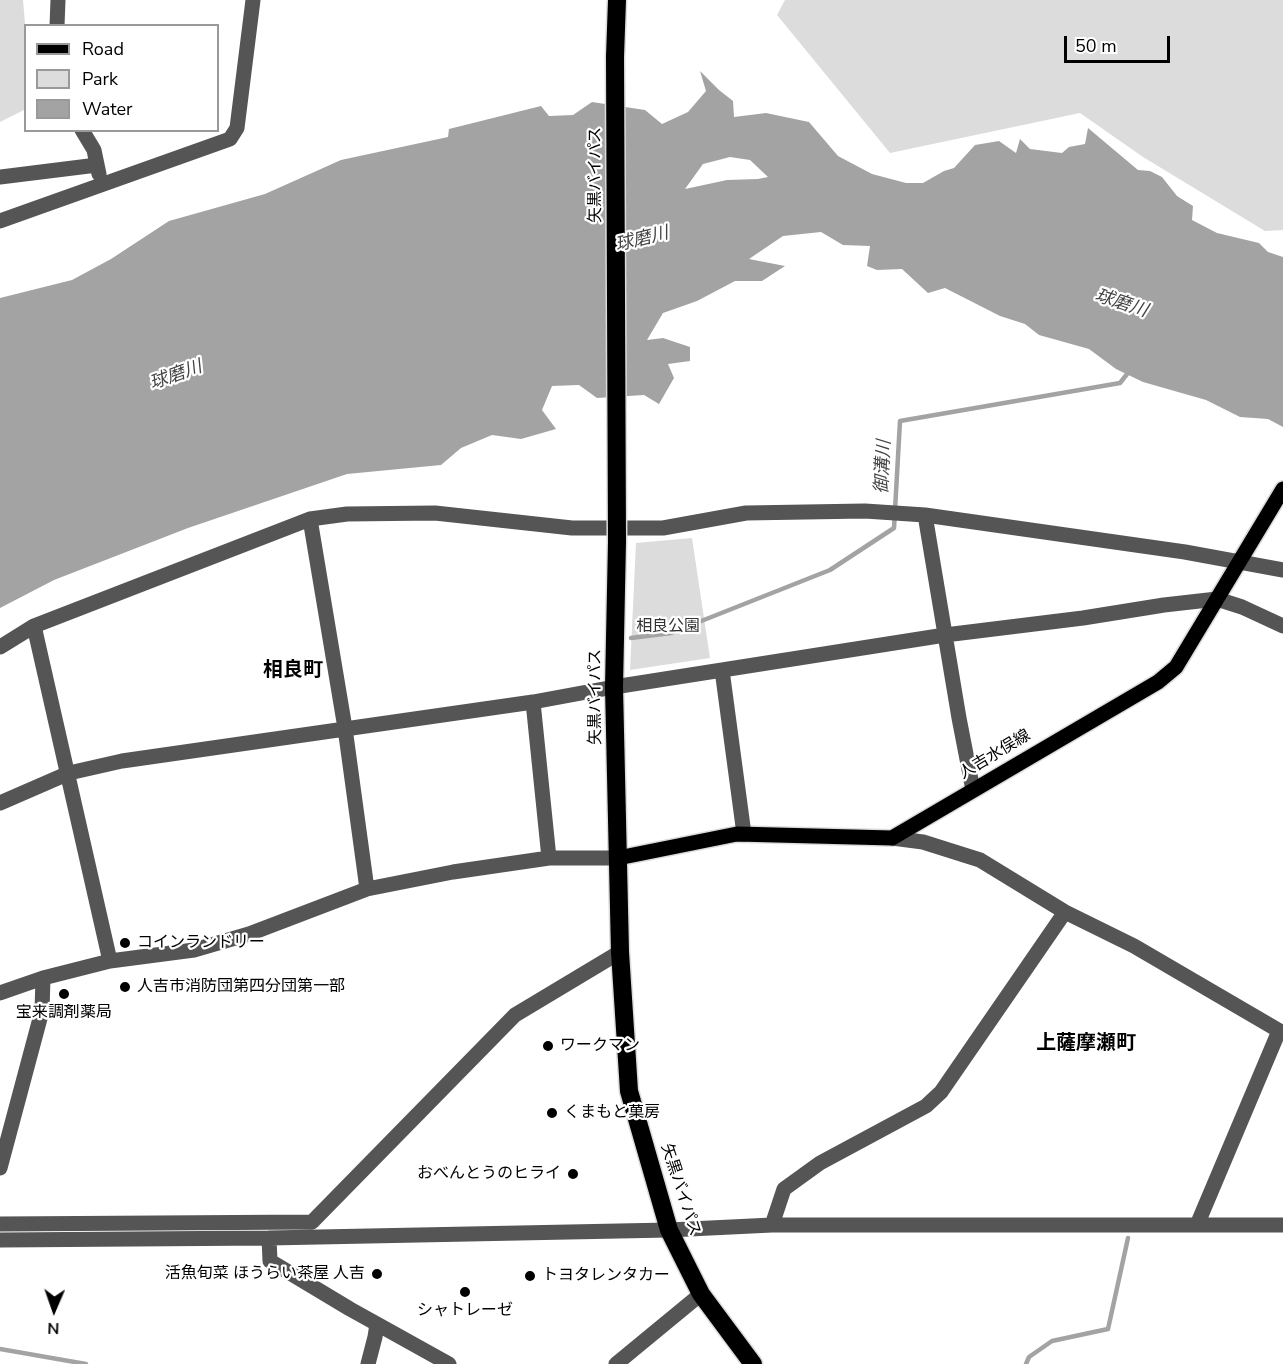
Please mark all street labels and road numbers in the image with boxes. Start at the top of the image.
street label: 矢黒バイパス [586,127,606,223]
street label: 矢黒バイパス [586,649,606,745]
street label: 人吉水俣線 [956,726,1034,784]
street label: 矢黒バイパス [656,1141,704,1239]

